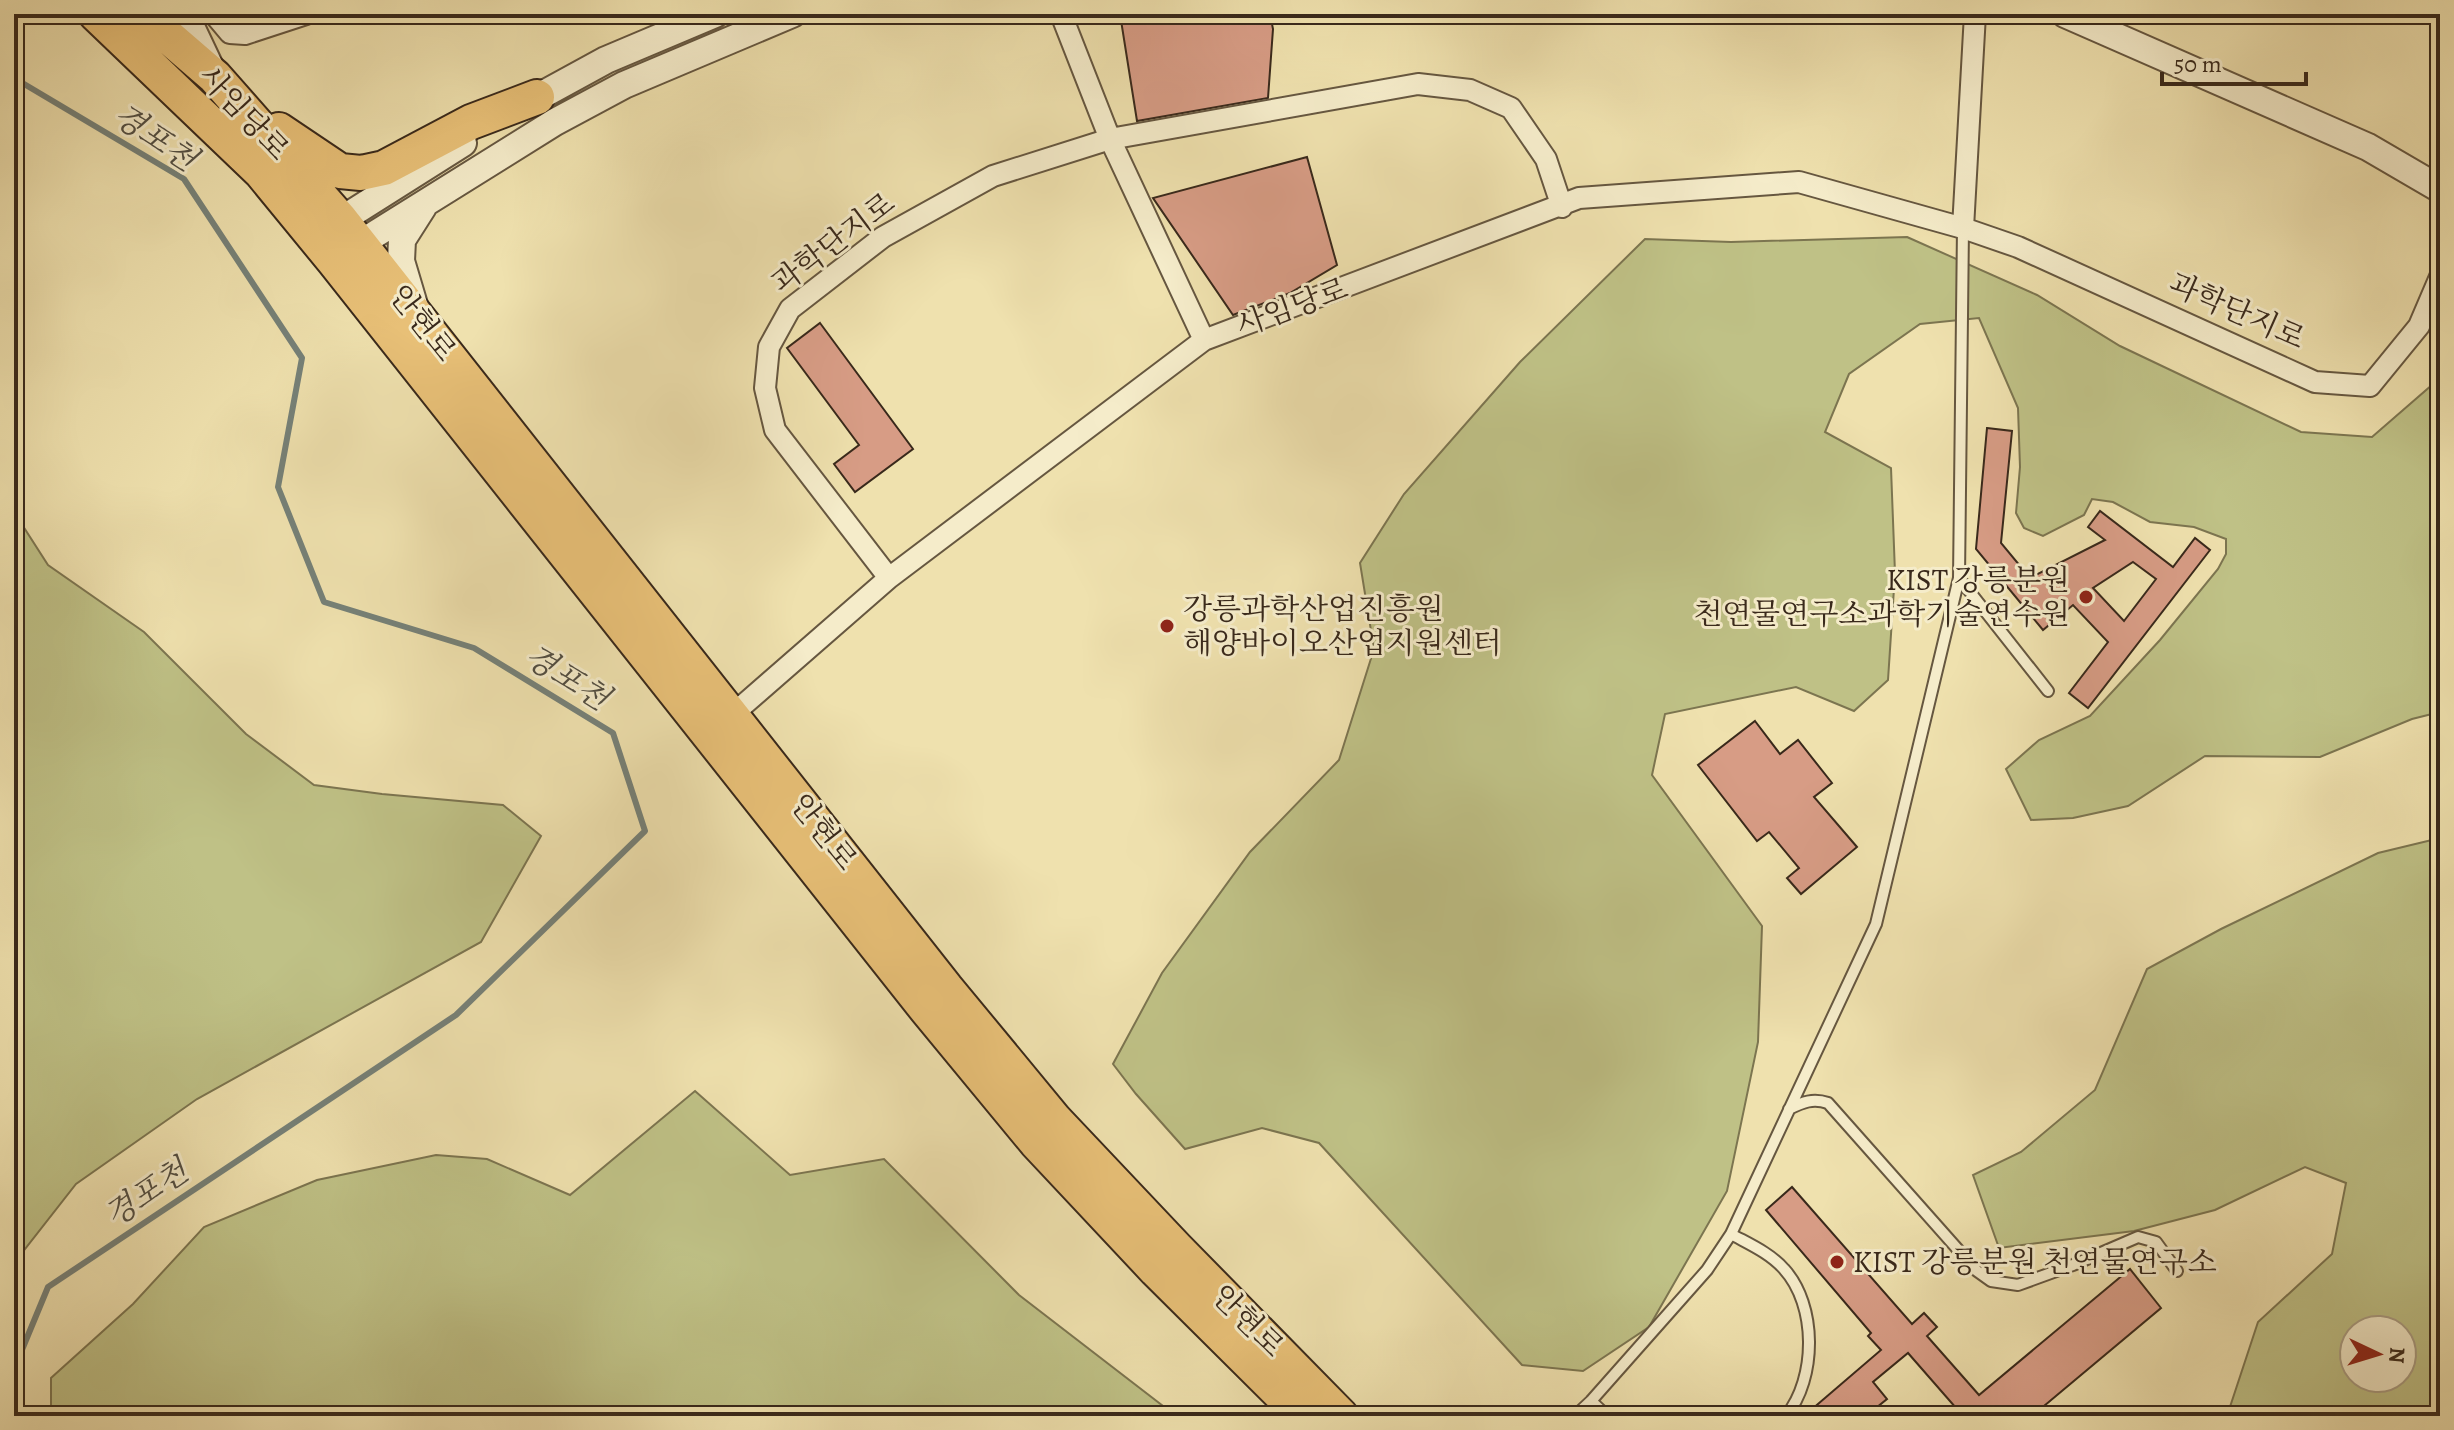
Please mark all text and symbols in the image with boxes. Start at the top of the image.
scale bar [2162,36,2306,86]
text: 50 m [2174,48,2222,80]
street label: 사임당로 [190,57,298,169]
water label: 경포천 [104,93,207,182]
street label: 과학단지로 [763,183,903,303]
street label: 과학단지로 [2163,263,2311,359]
street label: 사임당로 [1231,268,1353,346]
street label: 안현로 [380,276,466,370]
place label: KIST 강릉분원 천연물연구소과학기술연수원 [1693,560,2070,634]
marker: KIST 강릉분원 천연물연구소과학기술연수원 [2077,588,2095,606]
place label: 강릉과학산업진흥원 해양바이오산업지원센터 [1183,589,1502,663]
marker: 강릉과학산업진흥원 해양바이오산업지원센터 [1158,617,1176,635]
water label: 경포천 [516,634,620,721]
street label: 안현로 [781,785,867,879]
water label: 경포천 [95,1148,198,1237]
place label: KIST 강릉분원 천연물연구소 [1853,1242,2217,1282]
marker: KIST 강릉분원 천연물연구소 [1828,1253,1846,1271]
street label: 안현로 [1203,1276,1293,1366]
north arrow [2338,1314,2418,1394]
text: N [2381,1346,2412,1364]

